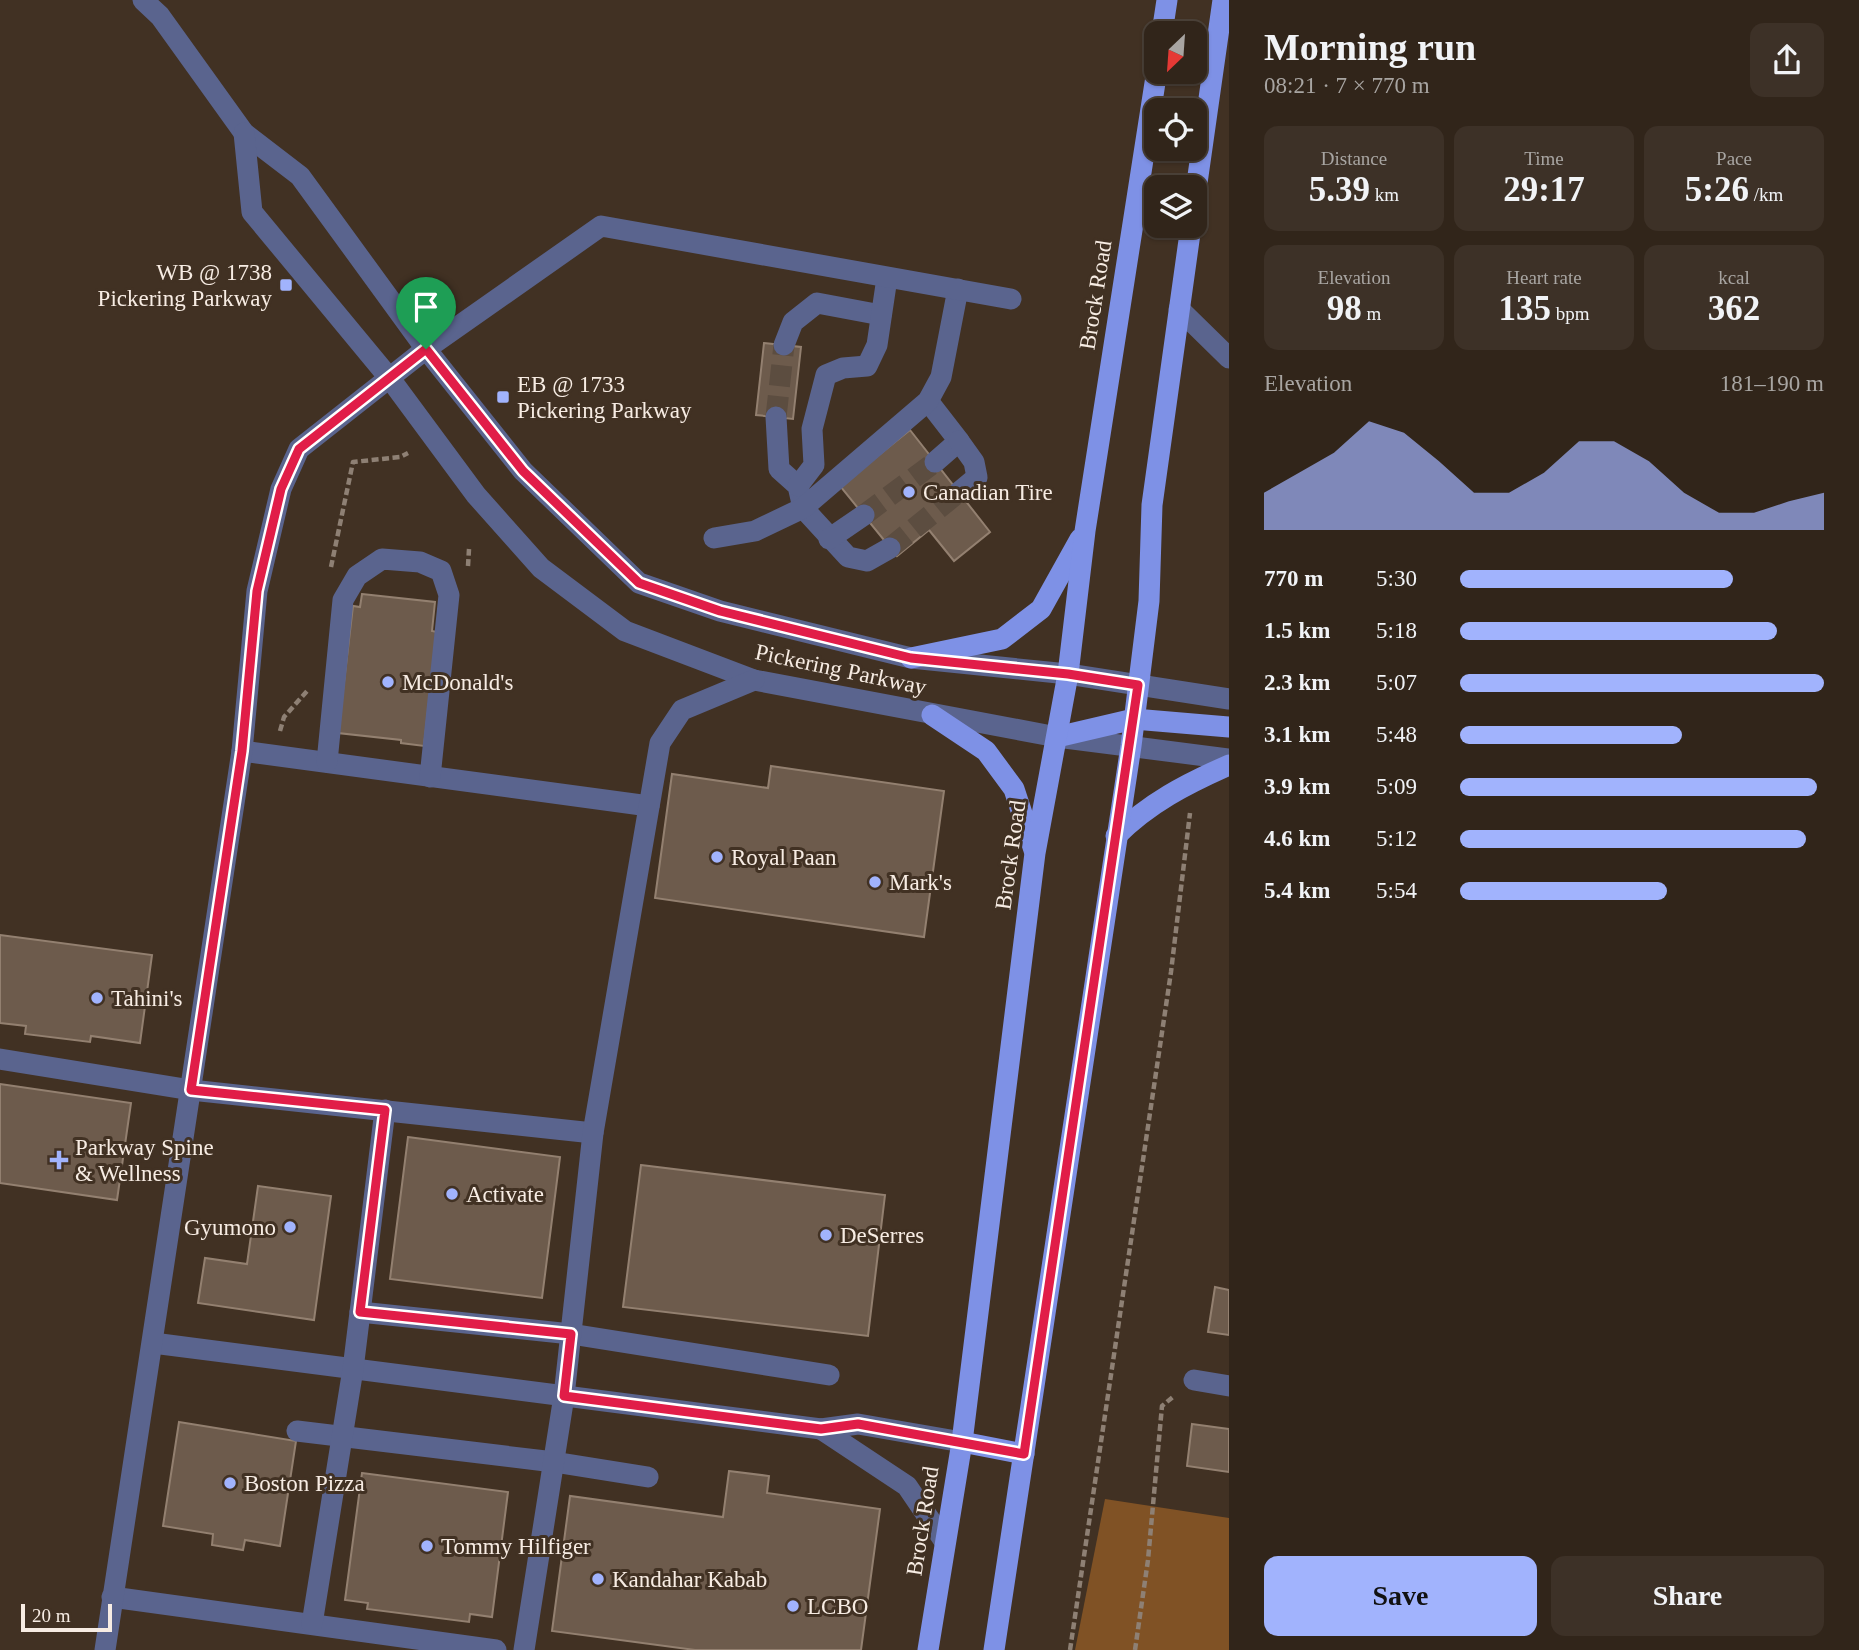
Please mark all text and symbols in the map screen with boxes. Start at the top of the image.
north arrow [1144,21,1208,84]
map controls [1144,21,1207,238]
button: share [1750,23,1824,97]
text: Morning run [1264,26,1476,68]
text: 08:21 · 7 × 770 m [1264,73,1430,98]
button: locate [1144,98,1207,161]
text: Distance [1321,148,1387,169]
text: Time [1524,148,1564,169]
text: Pace [1716,148,1752,169]
text: 5.39 [1309,170,1370,209]
text: 29:17 [1503,170,1585,209]
text: 5:26 [1685,170,1749,209]
button: layers [1144,175,1207,238]
text: km [1370,184,1399,205]
text: /km [1749,184,1783,205]
street label: Brock Road [1075,238,1117,352]
place label: WB @ 1738 Pickering Parkway [98,260,272,311]
text: Elevation [1318,267,1390,288]
text: Heart rate [1506,267,1582,288]
text: kcal [1718,267,1750,288]
marker: WB @ 1738 Pickering Parkway [278,277,294,293]
pin [396,277,456,349]
icon: arrive [407,288,445,326]
text: 98 [1327,289,1362,328]
text: 135 [1498,289,1551,328]
text: 362 [1708,289,1760,328]
text: m [1362,303,1381,324]
text: bpm [1551,303,1590,324]
text: Elevation [1264,371,1352,396]
text: 181–190 m [1720,371,1824,396]
place label: EB @ 1733 Pickering Parkway [517,372,692,423]
marker: EB @ 1733 Pickering Parkway [495,389,511,405]
place label: Canadian Tire [923,480,1053,505]
marker: Canadian Tire [901,484,917,500]
text: 770 m [1264,566,1323,591]
text: 5:30 [1376,566,1417,591]
text: 1.5 km [1264,618,1330,643]
text: 5:18 [1376,618,1417,643]
street label: Pickering Parkway [753,639,929,700]
place label: McDonald's [402,670,514,695]
text: 2.3 km [1264,670,1330,695]
text: 5:07 [1376,670,1417,695]
marker: McDonald's [380,674,396,690]
text: 3.1 km [1264,722,1330,747]
text: 5:48 [1376,722,1417,747]
text: 3.9 km [1264,774,1330,799]
text: 5:09 [1376,774,1417,799]
street label: Brock Road [990,798,1031,912]
text: 4.6 km [1264,826,1330,851]
text: 5:12 [1376,826,1417,851]
place label: Royal Paan [731,845,837,870]
marker: Royal Paan [709,849,725,865]
place label: Mark's [889,870,952,895]
marker: Mark's [867,874,883,890]
text: 5.4 km [1264,878,1330,903]
text: 5:54 [1376,878,1417,903]
place label: Tahini's [111,986,183,1011]
marker: Tahini's [89,990,105,1006]
place label: Parkway Spine & Wellness [75,1135,214,1186]
marker: Parkway Spine & Wellness [49,1150,69,1170]
place label: Activate [466,1182,544,1207]
marker: Activate [444,1186,460,1202]
place label: Gyumono [184,1215,276,1240]
marker: Gyumono [282,1219,298,1235]
place label: DeSerres [840,1223,924,1248]
marker: DeSerres [818,1227,834,1243]
street label: Brock Road [902,1464,944,1578]
place label: Boston Pizza [244,1471,365,1496]
marker: Boston Pizza [222,1475,238,1491]
place label: Tommy Hilfiger [441,1534,591,1559]
marker: Tommy Hilfiger [419,1538,435,1554]
button: Save [1264,1556,1537,1636]
button: Share [1551,1556,1824,1636]
place label: Kandahar Kabab [612,1567,767,1592]
marker: Kandahar Kabab [590,1571,606,1587]
place label: LCBO [807,1594,868,1619]
marker: LCBO [785,1598,801,1614]
scale bar [21,1601,112,1633]
text: 20 m [32,1605,71,1626]

